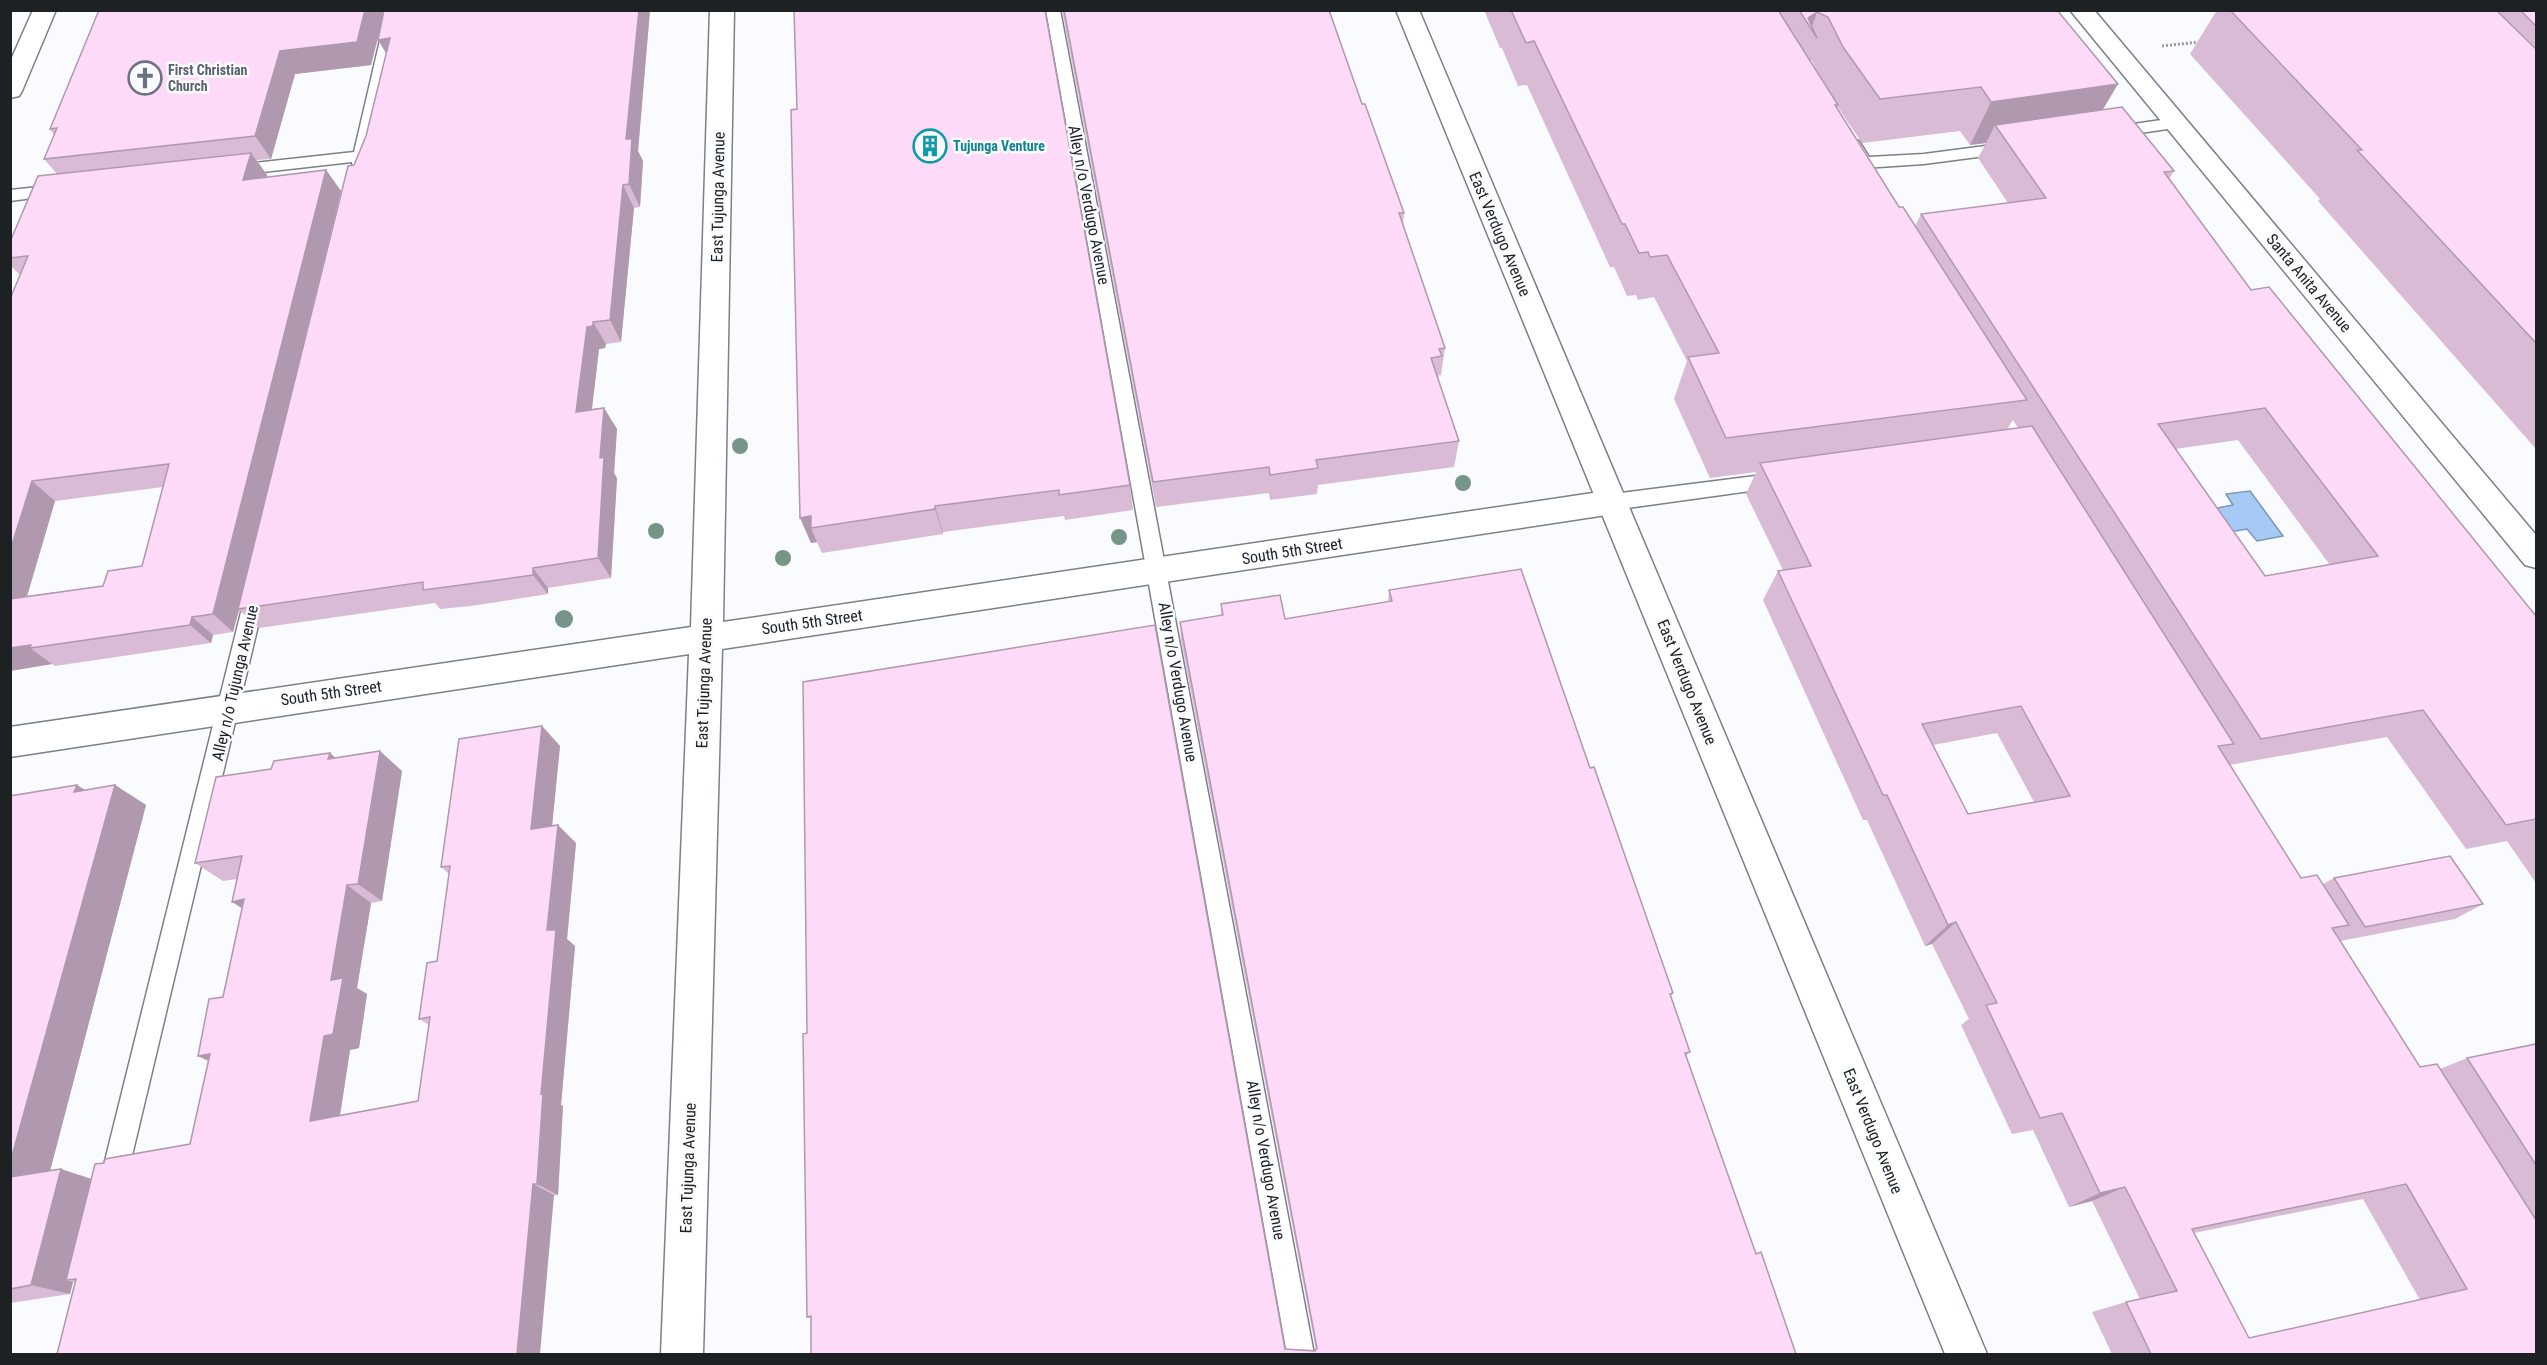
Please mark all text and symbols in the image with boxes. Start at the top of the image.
church icon: First Christian Church [127,60,163,96]
place label: First Christian Church [168,62,248,94]
street label: Alley n/o Verdugo Avenue [1064,124,1114,286]
building icon: Tujunga Venture [912,128,948,164]
street label: East Tujunga Avenue [707,132,729,262]
place label: Tujunga Venture [953,138,1045,154]
street label: East Verdugo Avenue [1465,169,1535,299]
street label: Santa Anita Avenue [2262,230,2356,336]
street label: South 5th Street [1240,534,1344,568]
street label: Alley n/o Verdugo Avenue [1155,601,1201,763]
street label: Alley n/o Tujunga Avenue [208,603,262,763]
street label: South 5th Street [760,605,864,638]
street label: East Tujunga Avenue [692,617,716,749]
street label: East Verdugo Avenue [1653,617,1721,747]
street label: South 5th Street [279,676,383,709]
street label: East Verdugo Avenue [1839,1066,1907,1196]
street label: Alley n/o Verdugo Avenue [1243,1079,1289,1241]
street label: East Tujunga Avenue [676,1102,700,1234]

